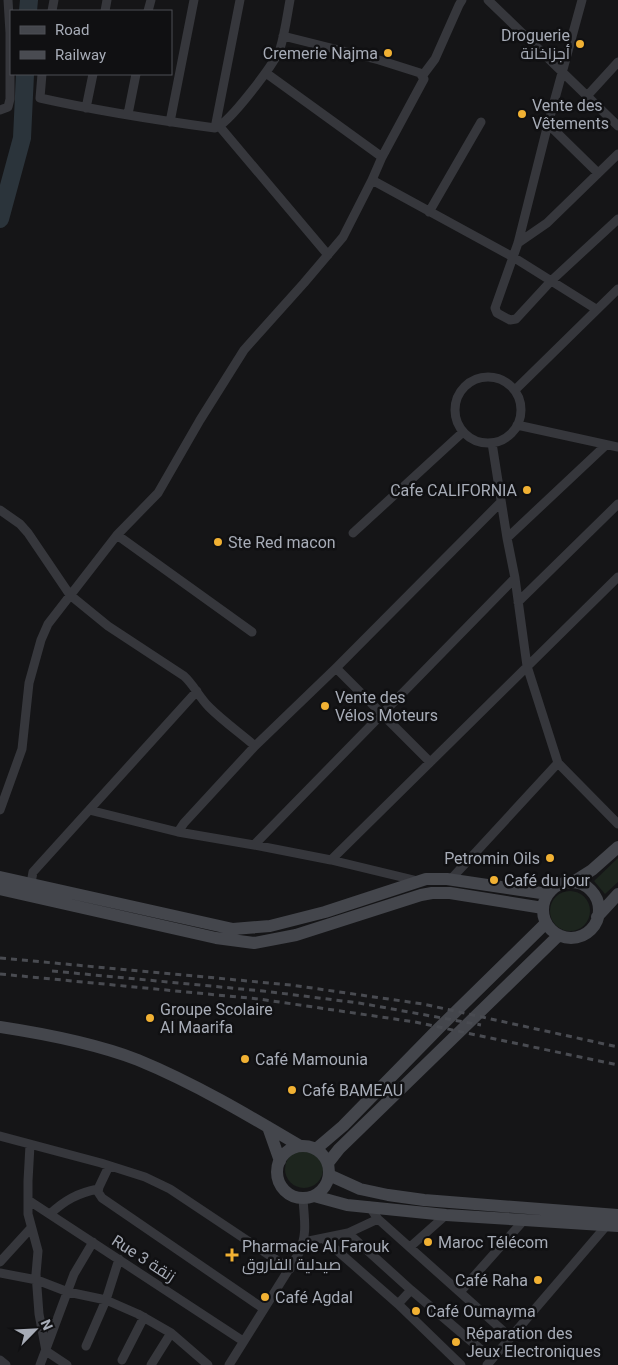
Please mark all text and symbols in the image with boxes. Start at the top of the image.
legend [10,10,172,75]
text: Road [55,21,89,39]
place label: Droguerie أجزاخانة [501,26,570,63]
marker: Droguerie أجزاخانة [574,38,586,50]
place label: Cremerie Najma [263,44,378,63]
text: Railway [55,46,106,64]
marker: Cremerie Najma [382,47,394,59]
place label: Vente des Vêtements [532,96,609,133]
marker: Vente des Vêtements [516,108,528,120]
place label: Cafe CALIFORNIA [390,481,518,500]
marker: Cafe CALIFORNIA [521,484,533,496]
place label: Ste Red macon [228,533,336,552]
marker: Ste Red macon [212,536,224,548]
place label: Vente des Vélos Moteurs [335,688,438,725]
marker: Vente des Vélos Moteurs [319,700,331,712]
place label: Petromin Oils [444,849,540,868]
marker: Petromin Oils [544,852,556,864]
place label: Café du jour [504,871,591,890]
marker: Café du jour [488,874,500,886]
place label: Groupe Scolaire Al Maarifa [160,1000,273,1037]
marker: Groupe Scolaire Al Maarifa [144,1012,156,1024]
place label: Café Mamounia [255,1050,368,1069]
marker: Café Mamounia [239,1053,251,1065]
place label: Café BAMEAU [302,1081,403,1100]
marker: Café BAMEAU [286,1084,298,1096]
street label: Rue 3 زنقة [108,1231,179,1286]
place label: Maroc Télécom [438,1233,548,1252]
marker: Maroc Télécom [422,1236,434,1248]
place label: Pharmacie Al Farouk صيدلية الفاروق [242,1237,390,1275]
marker: Pharmacie Al Farouk صيدلية الفاروق [226,1249,238,1261]
place label: Café Raha [455,1271,528,1290]
marker: Café Raha [532,1274,544,1286]
place label: Café Agdal [275,1288,353,1307]
marker: Café Agdal [259,1291,271,1303]
place label: Café Oumayma [426,1302,536,1321]
north arrow [10,1305,60,1355]
marker: Café Oumayma [410,1305,422,1317]
text: N [38,1317,56,1332]
place label: Réparation des Jeux Electroniques [466,1324,601,1361]
marker: Réparation des Jeux Electroniques [450,1336,462,1348]

